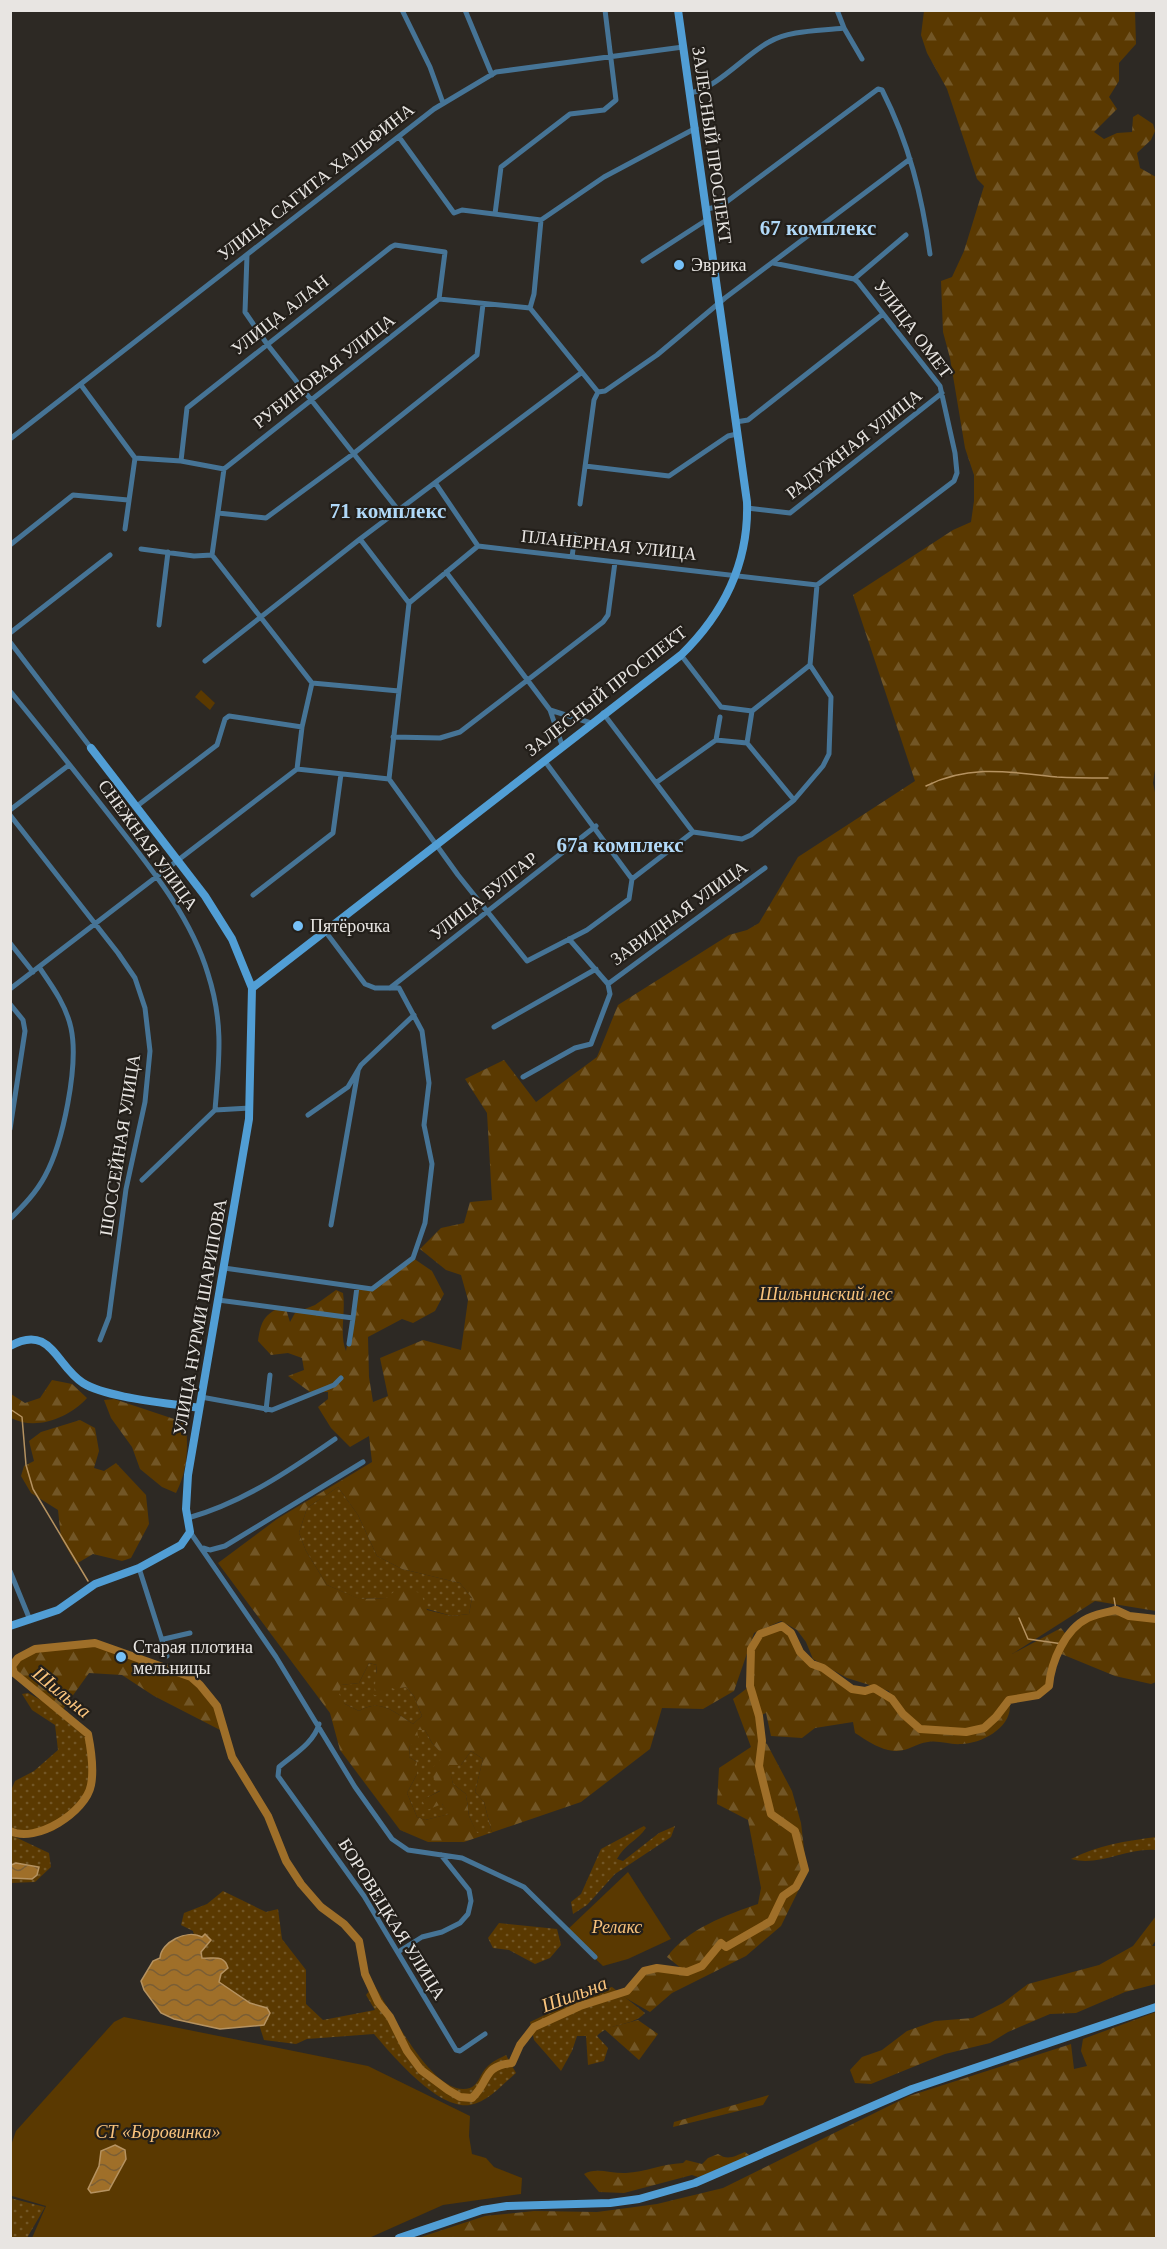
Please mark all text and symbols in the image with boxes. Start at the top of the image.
street label: ЗАЛЕСНЫЙ ПРОСПЕКТ [688,45,736,245]
street label: УЛИЦА САГИТА ХАЛЬФИНА [214,99,418,265]
district label: 67 комплекс [760,216,876,240]
place label: Эврика [691,255,746,275]
marker: Эврика [672,258,686,272]
street label: УЛИЦА АЛАН [227,271,333,359]
street label: УЛИЦА ОМЕТ [870,276,956,382]
street label: РУБИНОВАЯ УЛИЦА [249,310,399,432]
street label: РАДУЖНАЯ УЛИЦА [782,385,926,503]
district label: 71 комплекс [330,499,446,523]
street label: ПЛАНЕРНАЯ УЛИЦА [520,526,698,564]
street label: ЗАЛЕСНЫЙ ПРОСПЕКТ [521,622,691,760]
street label: СНЕЖНАЯ УЛИЦА [94,776,202,914]
district label: 67а комплекс [556,833,684,857]
street label: УЛИЦА БУЛГАР [426,848,542,944]
street label: ЗАВИДНАЯ УЛИЦА [607,857,751,969]
place label: Пятёрочка [310,916,390,936]
marker: Пятёрочка [291,919,305,933]
street label: ШОССЕЙНАЯ УЛИЦА [96,1053,144,1237]
street label: УЛИЦА НУРМИ ШАРИПОВА [169,1197,231,1437]
park label: Шильнинский лес [758,1284,893,1304]
place label: Старая плотина мельницы [133,1637,253,1678]
marker: Старая плотина мельницы [114,1650,128,1664]
water label: Шильна [28,1661,96,1722]
street label: БОРОВЕЦКАЯ УЛИЦА [334,1835,450,2003]
park label: Релакс [591,1917,642,1937]
water label: Шильна [537,1971,610,2017]
park label: СТ «Боровинка» [96,2122,220,2142]

